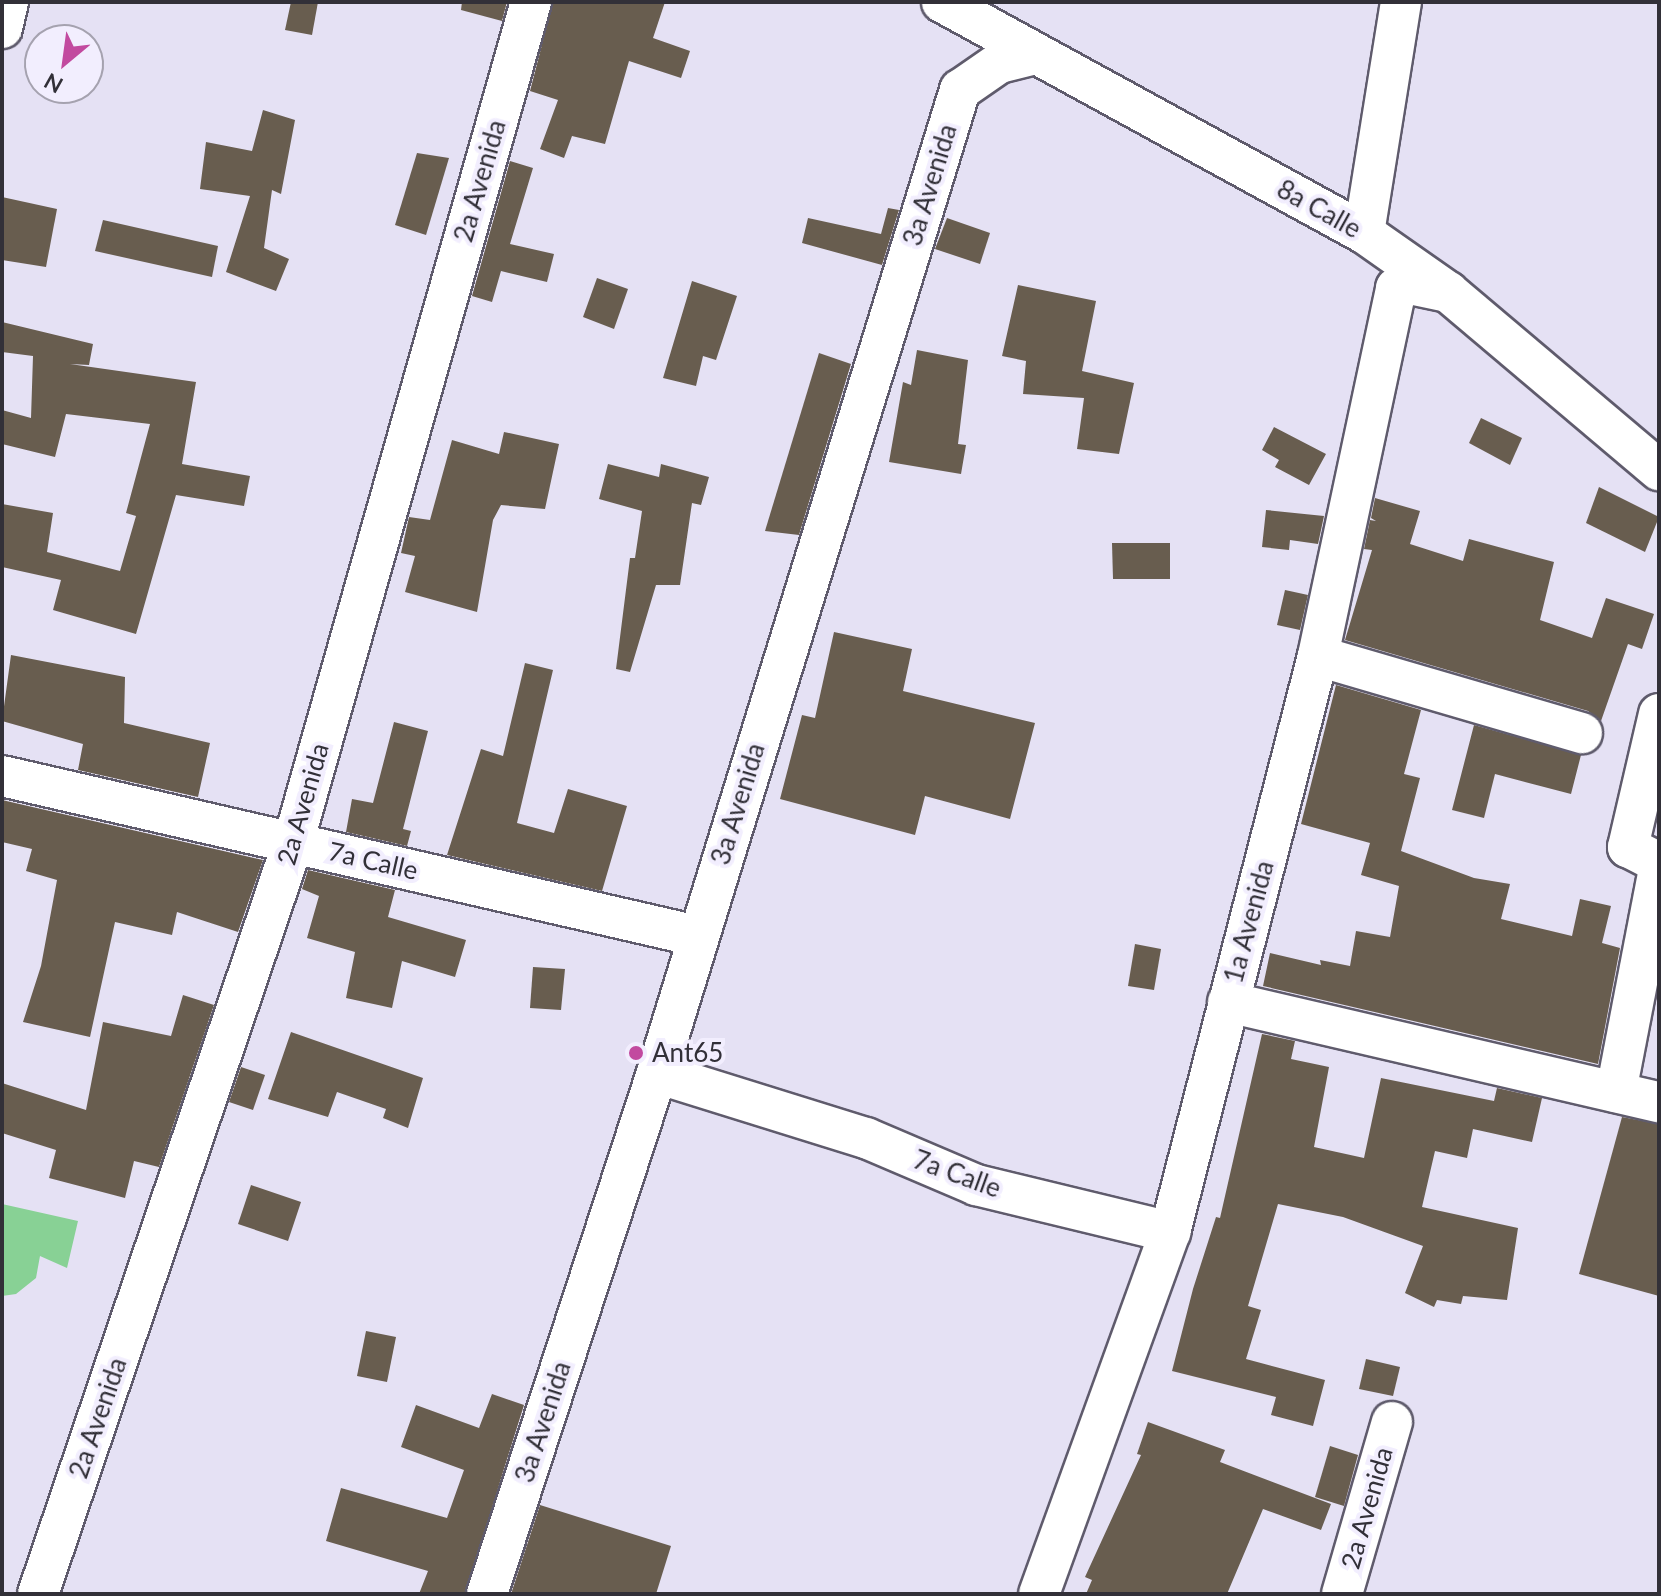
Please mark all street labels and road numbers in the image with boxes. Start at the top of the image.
street label: 2a Avenida [448,116,512,246]
street label: 3a Avenida [897,120,963,250]
street label: 8a Calle [1272,173,1366,245]
street label: 2a Avenida [271,739,335,869]
street label: 3a Avenida [705,739,771,869]
street label: 7a Calle [325,836,421,886]
street label: 1a Avenida [1218,857,1280,987]
street label: 7a Calle [909,1144,1005,1204]
street label: 2a Avenida [63,1353,133,1483]
street label: 3a Avenida [509,1357,577,1487]
street label: 2a Avenida [1335,1443,1399,1573]

